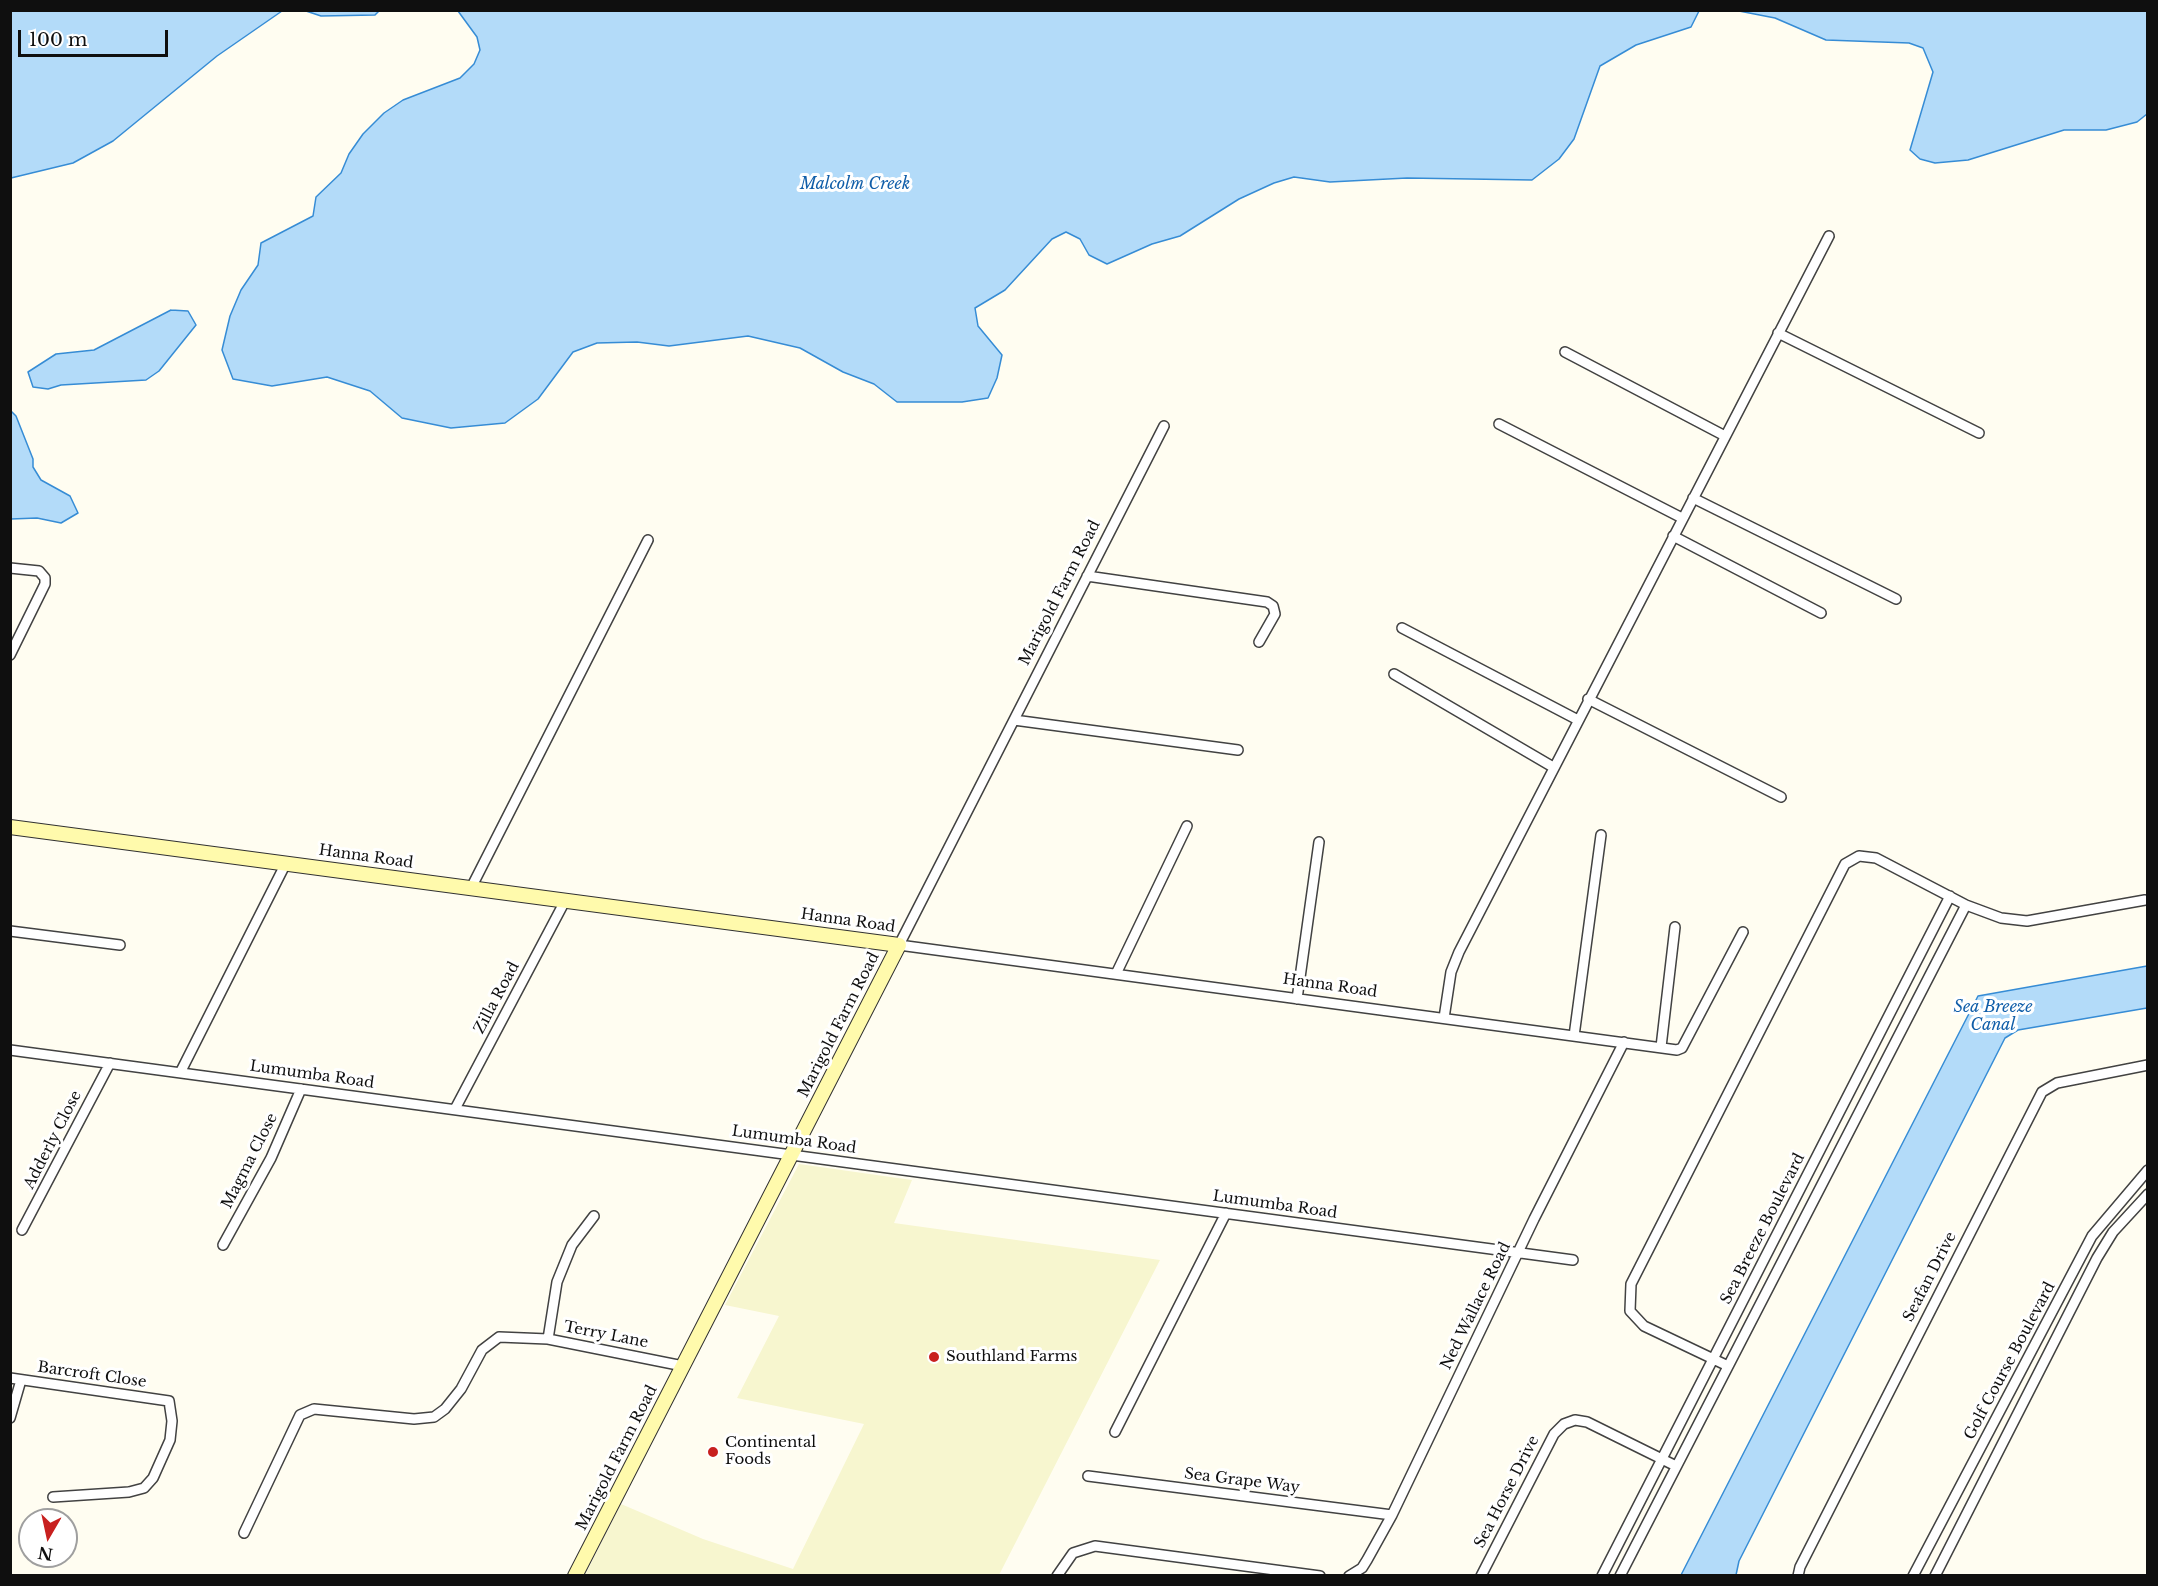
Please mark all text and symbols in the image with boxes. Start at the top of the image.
scale bar [21,18,171,56]
text: 100 m [29,29,87,51]
water label: Malcolm Creek [800,174,910,194]
street label: Marigold Farm Road [1016,518,1104,668]
street label: Hanna Road [318,841,414,873]
street label: Hanna Road [800,905,896,937]
street label: Marigold Farm Road [795,950,883,1100]
street label: Zilla Road [471,959,523,1037]
street label: Hanna Road [1282,970,1378,1002]
water label: Sea Breeze Canal [1953,997,2033,1035]
street label: Lumumba Road [249,1057,375,1093]
street label: Adderly Close [20,1088,86,1192]
street label: Magma Close [218,1110,282,1212]
street label: Lumumba Road [731,1122,857,1158]
street label: Sea Breeze Boulevard [1717,1151,1809,1307]
street label: Lumumba Road [1212,1187,1338,1223]
street label: Seafan Drive [1900,1229,1960,1325]
street label: Ned Wallace Road [1437,1239,1515,1373]
street label: Golf Course Boulevard [1961,1279,2059,1443]
street label: Terry Lane [562,1318,650,1352]
place label: Southland Farms [946,1348,1077,1366]
marker: Southland Farms [927,1350,941,1364]
street label: Barcroft Close [36,1358,148,1392]
street label: Marigold Farm Road [573,1383,661,1533]
street label: Sea Horse Drive [1471,1433,1543,1551]
place label: Continental Foods [725,1434,816,1469]
marker: Continental Foods [706,1445,720,1459]
street label: Sea Grape Way [1183,1465,1301,1497]
north arrow [18,1508,78,1568]
text: N [37,1543,54,1565]

